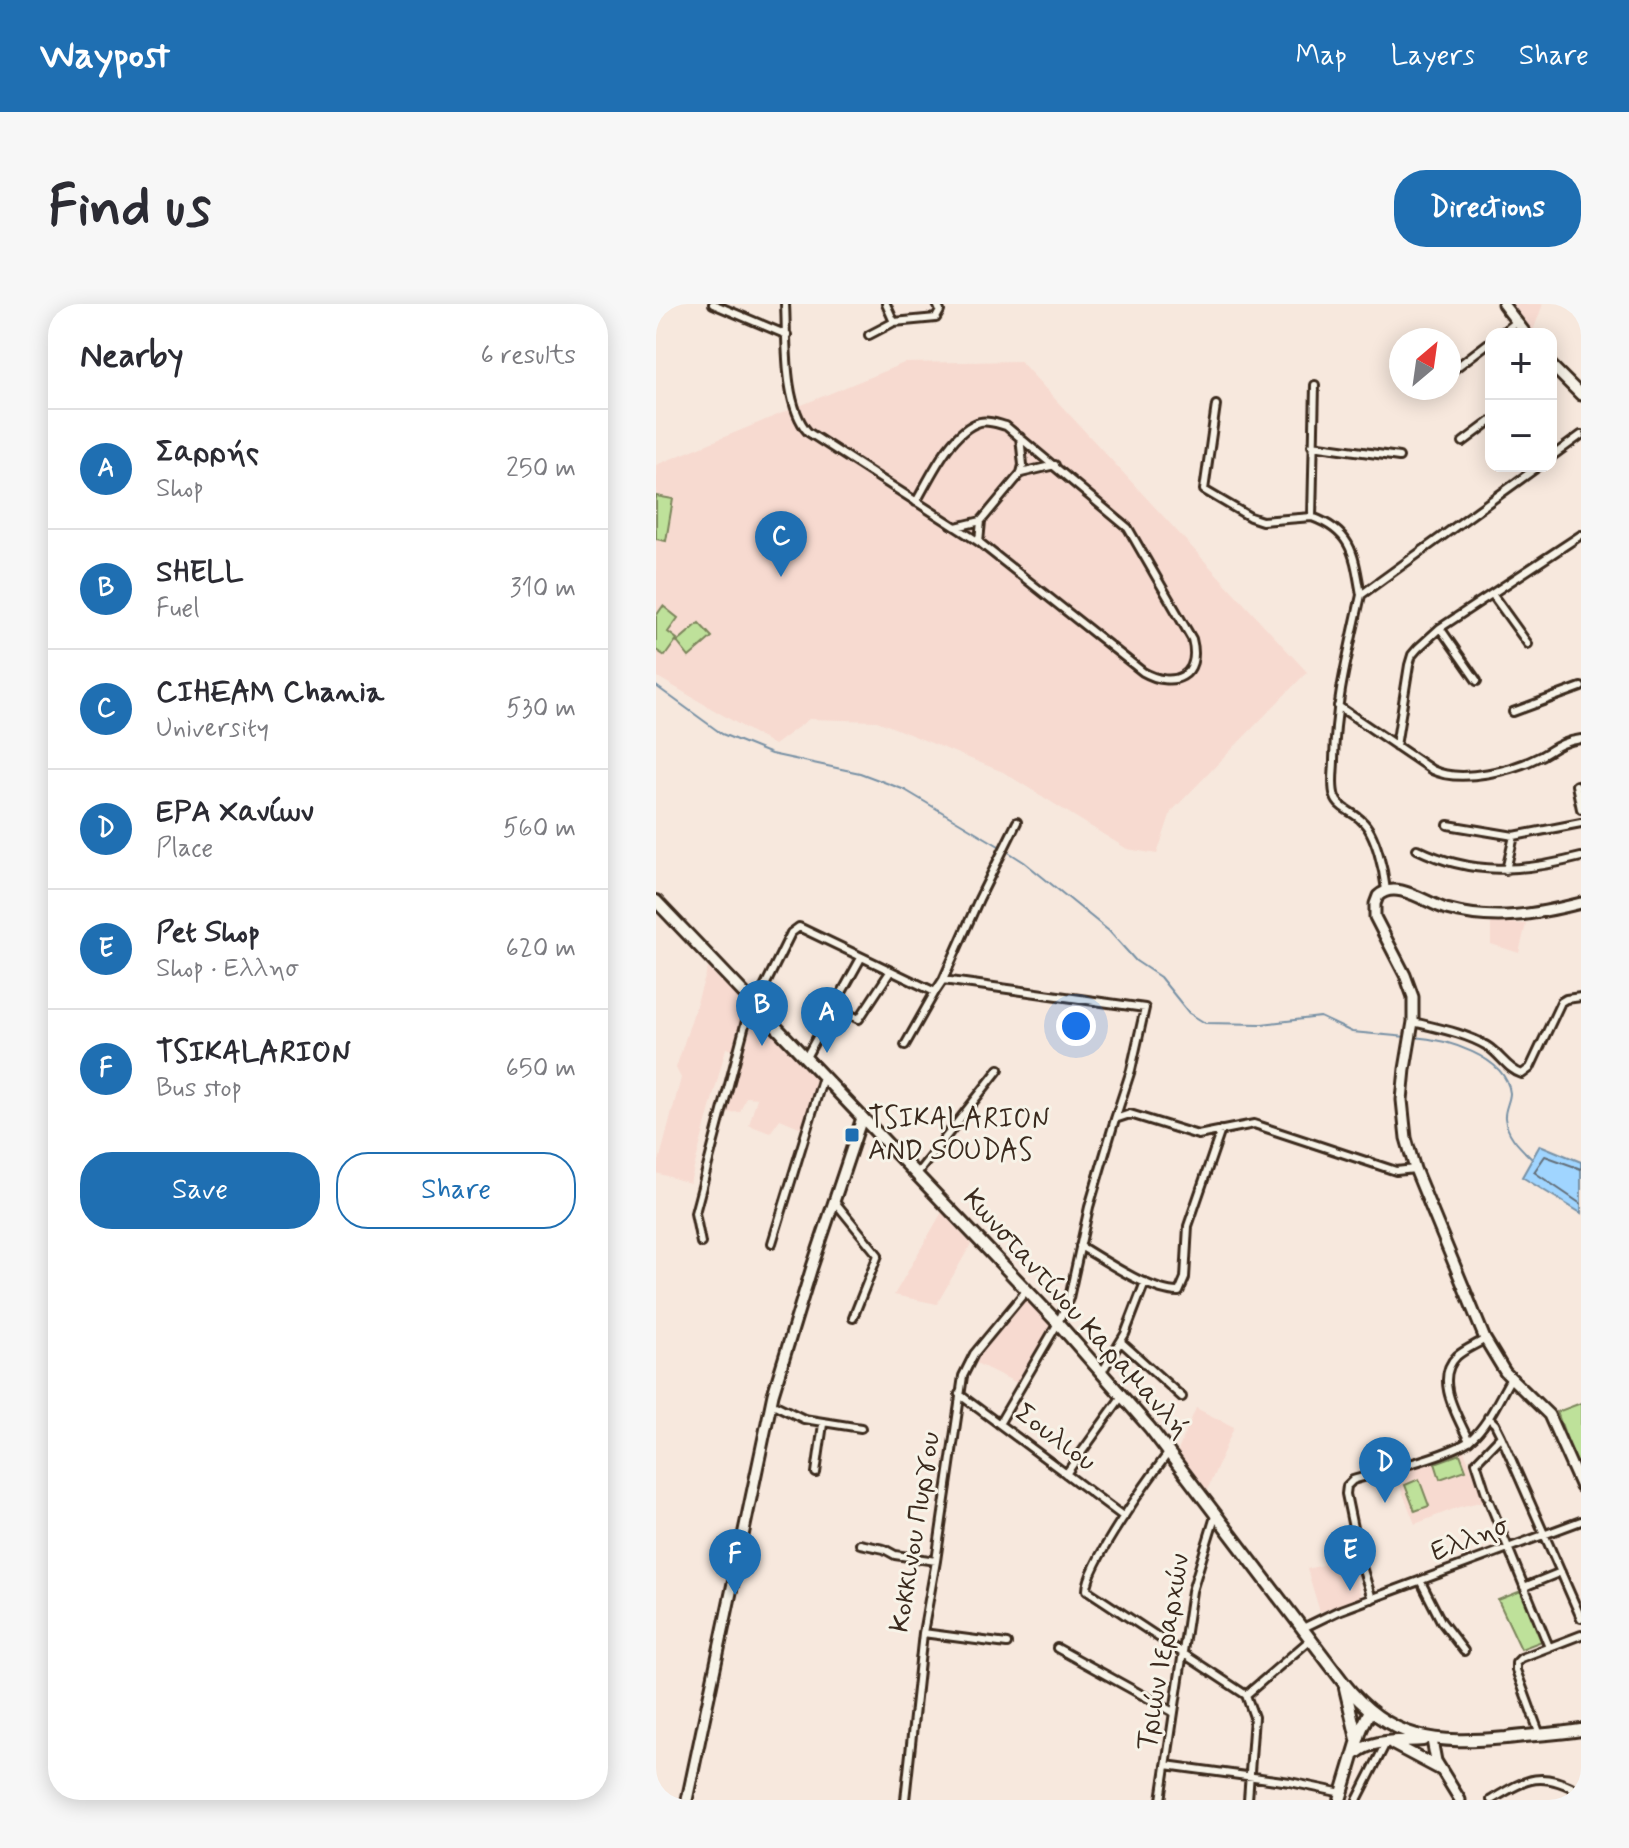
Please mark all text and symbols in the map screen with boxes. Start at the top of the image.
text: Waypost [40,32,170,81]
text: Map [1296,38,1347,75]
text: Layers [1391,38,1475,75]
text: Share [1519,38,1589,75]
button: Directions [1394,170,1581,247]
text: Find us [48,172,211,245]
north arrow [1389,328,1461,400]
map controls [1485,328,1557,472]
button: + [1485,328,1557,400]
text: Nearby [80,334,184,379]
text: 6 results [481,339,576,373]
button: − [1485,400,1557,472]
text: Σαρρής [156,433,259,472]
text: A [97,452,115,486]
text: 250 m [506,452,576,486]
text: Shop [156,472,204,506]
pin: C [755,511,807,577]
text: SHELL [156,553,243,592]
text: B [98,572,114,606]
text: 310 m [510,572,576,606]
text: Fuel [156,592,200,626]
text: CIHEAM Chania [156,673,384,712]
text: C [97,692,115,726]
text: 530 m [506,692,576,726]
text: University [156,712,269,746]
text: ΕΡΑ Χανίων [156,793,314,832]
text: D [97,812,115,846]
text: 560 m [503,812,576,846]
text: Place [156,832,213,866]
text: Pet Shop [156,913,260,952]
text: E [98,932,114,966]
text: 620 m [506,932,576,966]
text: Shop · Ελλησ [156,952,297,986]
pin: B [736,980,788,1046]
pin: A [801,987,853,1053]
your location [1056,1006,1096,1046]
text: TSIKALARION [156,1033,351,1072]
text: F [99,1052,113,1086]
text: 650 m [505,1052,576,1086]
text: Bus stop [156,1072,242,1106]
place label: TSIKALARION AND SOUDAS [868,1101,1050,1170]
marker: TSIKALARION AND SOUDAS [843,1126,861,1144]
button: Save [80,1152,320,1229]
button: Share [336,1152,576,1229]
street label: Κωνσταντίνου Καραμανλή [954,1181,1198,1447]
street label: Σουλιου [1007,1395,1103,1481]
street label: Κοκκινου Πυργου [882,1429,950,1635]
pin: D [1359,1437,1411,1503]
street label: Ελλησ [1426,1508,1515,1571]
pin: E [1324,1525,1376,1591]
pin: F [709,1529,761,1595]
street label: Τριών Ιεραρχών [1128,1551,1200,1753]

